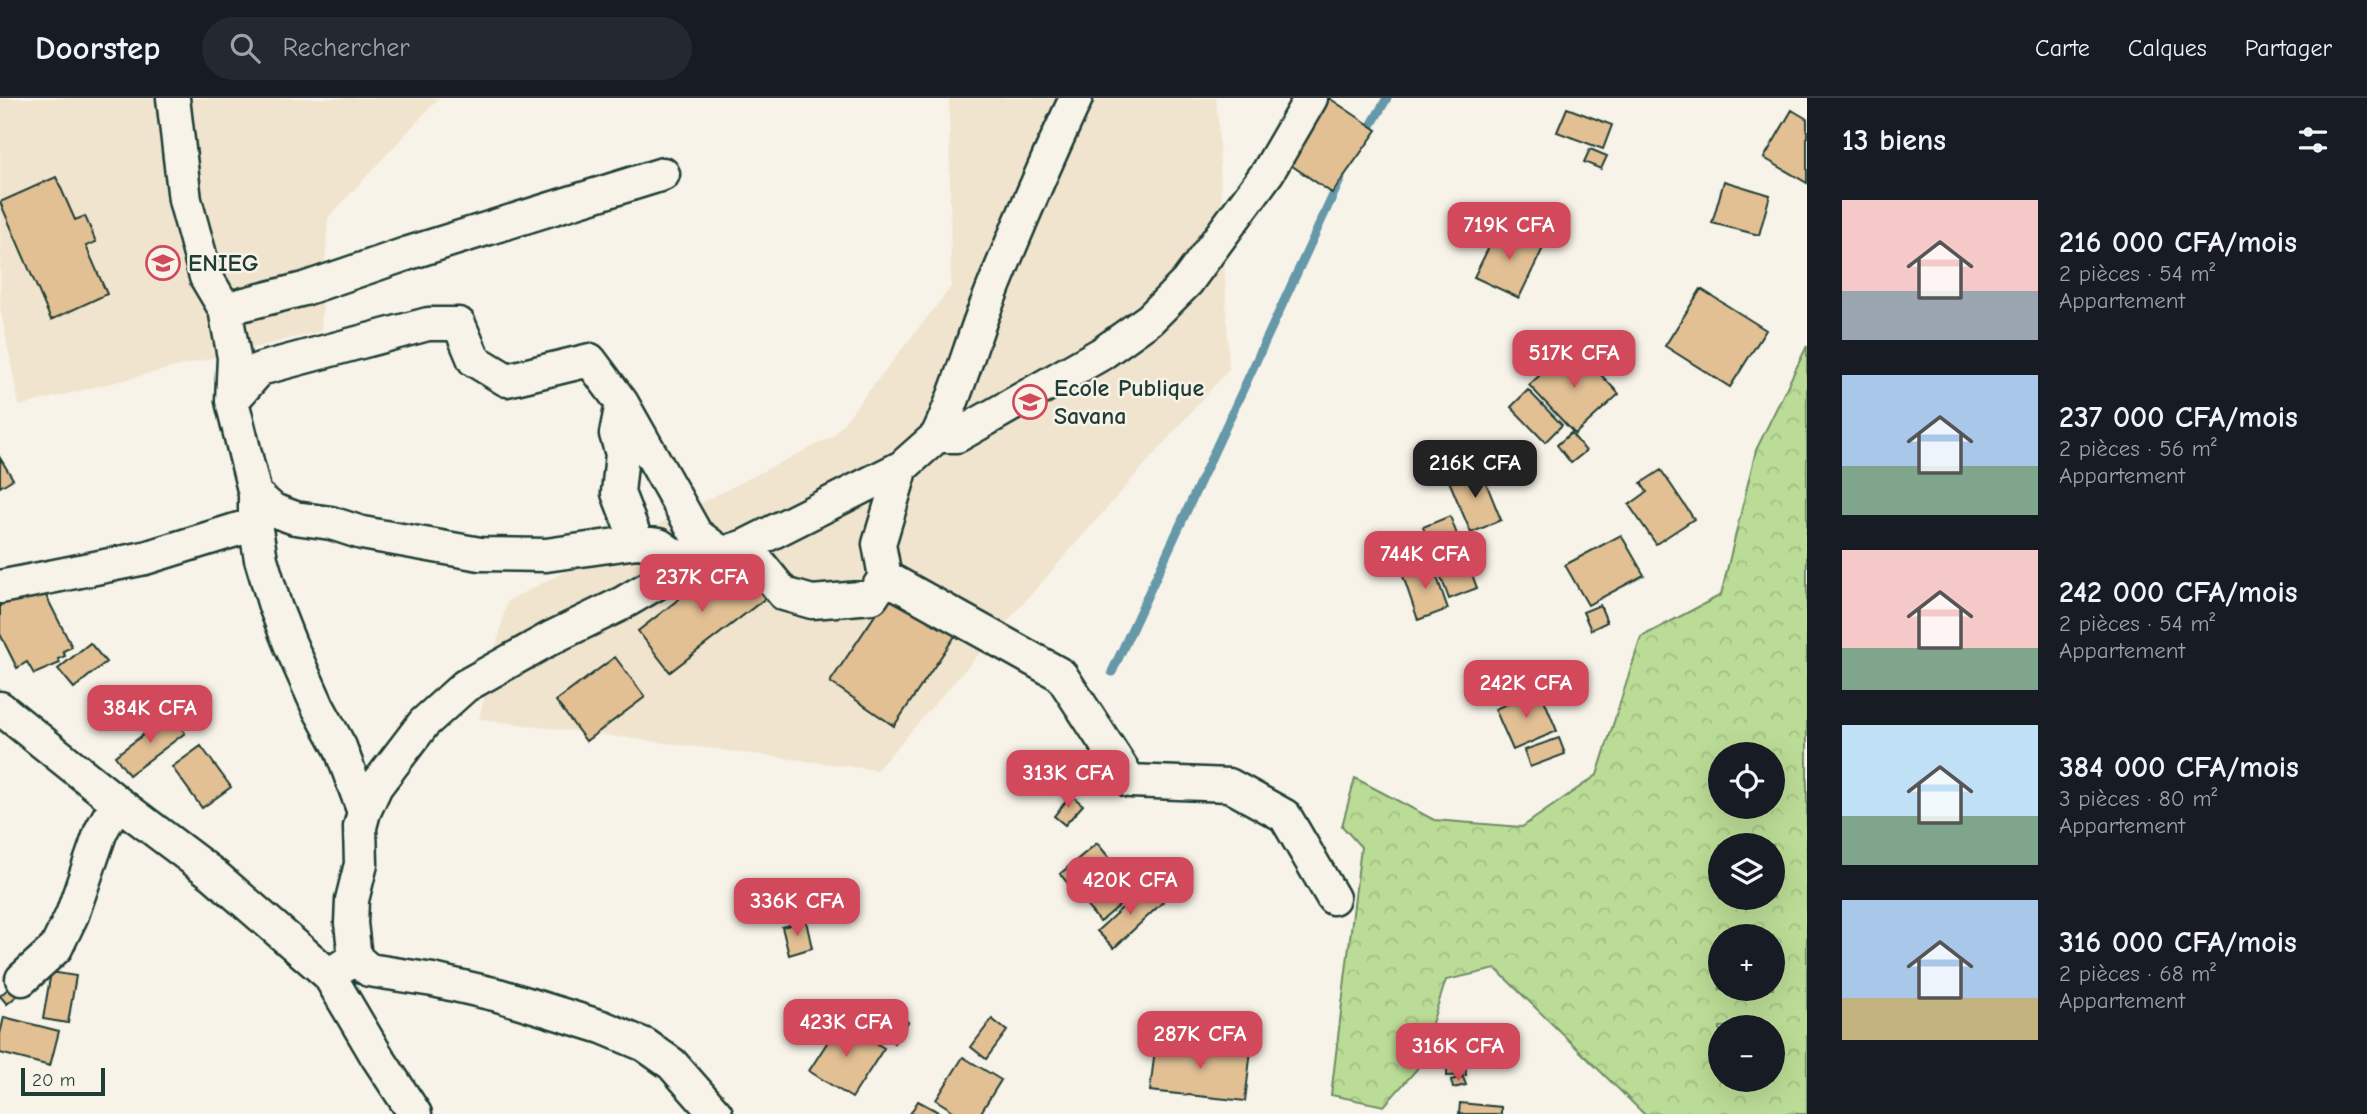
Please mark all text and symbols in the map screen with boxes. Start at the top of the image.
search box [202,17,692,80]
text: Doorstep [35,29,160,67]
icon: search [226,29,264,67]
text: Rechercher [282,33,410,63]
text: Carte [2035,34,2090,62]
text: Calques [2128,34,2207,62]
text: Partager [2245,34,2332,62]
icon: filters [2294,121,2332,159]
text: 13 biens [1842,123,1946,158]
pin: 719K CFA [1437,202,1581,262]
text: 719K CFA [1464,211,1554,238]
text: 216 000 CFA/mois [2059,225,2297,260]
icon: home [1898,228,1982,312]
school or university icon: ENIEG [144,244,182,282]
place label: ENIEG [188,249,259,277]
text: 2 pièces · 54 m² [2059,260,2215,287]
text: Appartement [2059,287,2185,314]
pin: 517K CFA [1502,330,1646,390]
text: 517K CFA [1528,339,1620,366]
place label: Ecole Publique Savana [1054,374,1204,430]
school or university icon: Ecole Publique Savana [1011,383,1049,421]
text: 237 000 CFA/mois [2059,400,2298,435]
icon: home [1898,403,1982,487]
text: 2 pièces · 56 m² [2059,435,2217,462]
pin: 216K CFA [1403,440,1547,500]
text: 216K CFA [1429,449,1521,476]
text: Appartement [2059,462,2185,489]
pin: 744K CFA [1353,532,1497,591]
text: 744K CFA [1380,540,1470,567]
pin: 237K CFA [630,554,774,614]
text: 237K CFA [656,563,748,590]
text: 242 000 CFA/mois [2059,575,2298,610]
icon: home [1898,578,1982,662]
text: 2 pièces · 54 m² [2059,610,2215,637]
text: Appartement [2059,637,2185,664]
pin: 242K CFA [1454,660,1598,720]
text: 242K CFA [1480,669,1572,696]
pin: 384K CFA [78,686,222,745]
text: 384K CFA [103,694,197,721]
map controls [1708,742,1785,1092]
button: locate [1708,742,1785,819]
pin: 313K CFA [996,750,1140,810]
text: 384 000 CFA/mois [2059,750,2299,785]
icon: home [1898,753,1982,837]
text: 313K CFA [1022,759,1114,786]
text: 3 pièces · 80 m² [2059,785,2217,812]
text: Appartement [2059,812,2185,839]
button: layers [1708,833,1785,910]
pin: 420K CFA [1058,858,1202,917]
text: 420K CFA [1083,866,1177,893]
pin: 336K CFA [725,878,869,938]
text: 336K CFA [750,887,844,914]
button: + [1708,924,1785,1001]
text: 316 000 CFA/mois [2059,925,2297,960]
icon: home [1898,928,1982,1012]
text: 2 pièces · 68 m² [2059,960,2216,987]
text: Appartement [2059,987,2185,1014]
pin: 423K CFA [774,1000,918,1059]
text: 423K CFA [799,1008,893,1035]
pin: 287K CFA [1128,1012,1272,1071]
button: − [1708,1015,1785,1092]
text: 287K CFA [1153,1020,1247,1047]
pin: 316K CFA [1386,1024,1530,1083]
text: 316K CFA [1412,1032,1504,1059]
scale bar [21,1065,105,1097]
text: 20 m [32,1069,76,1091]

